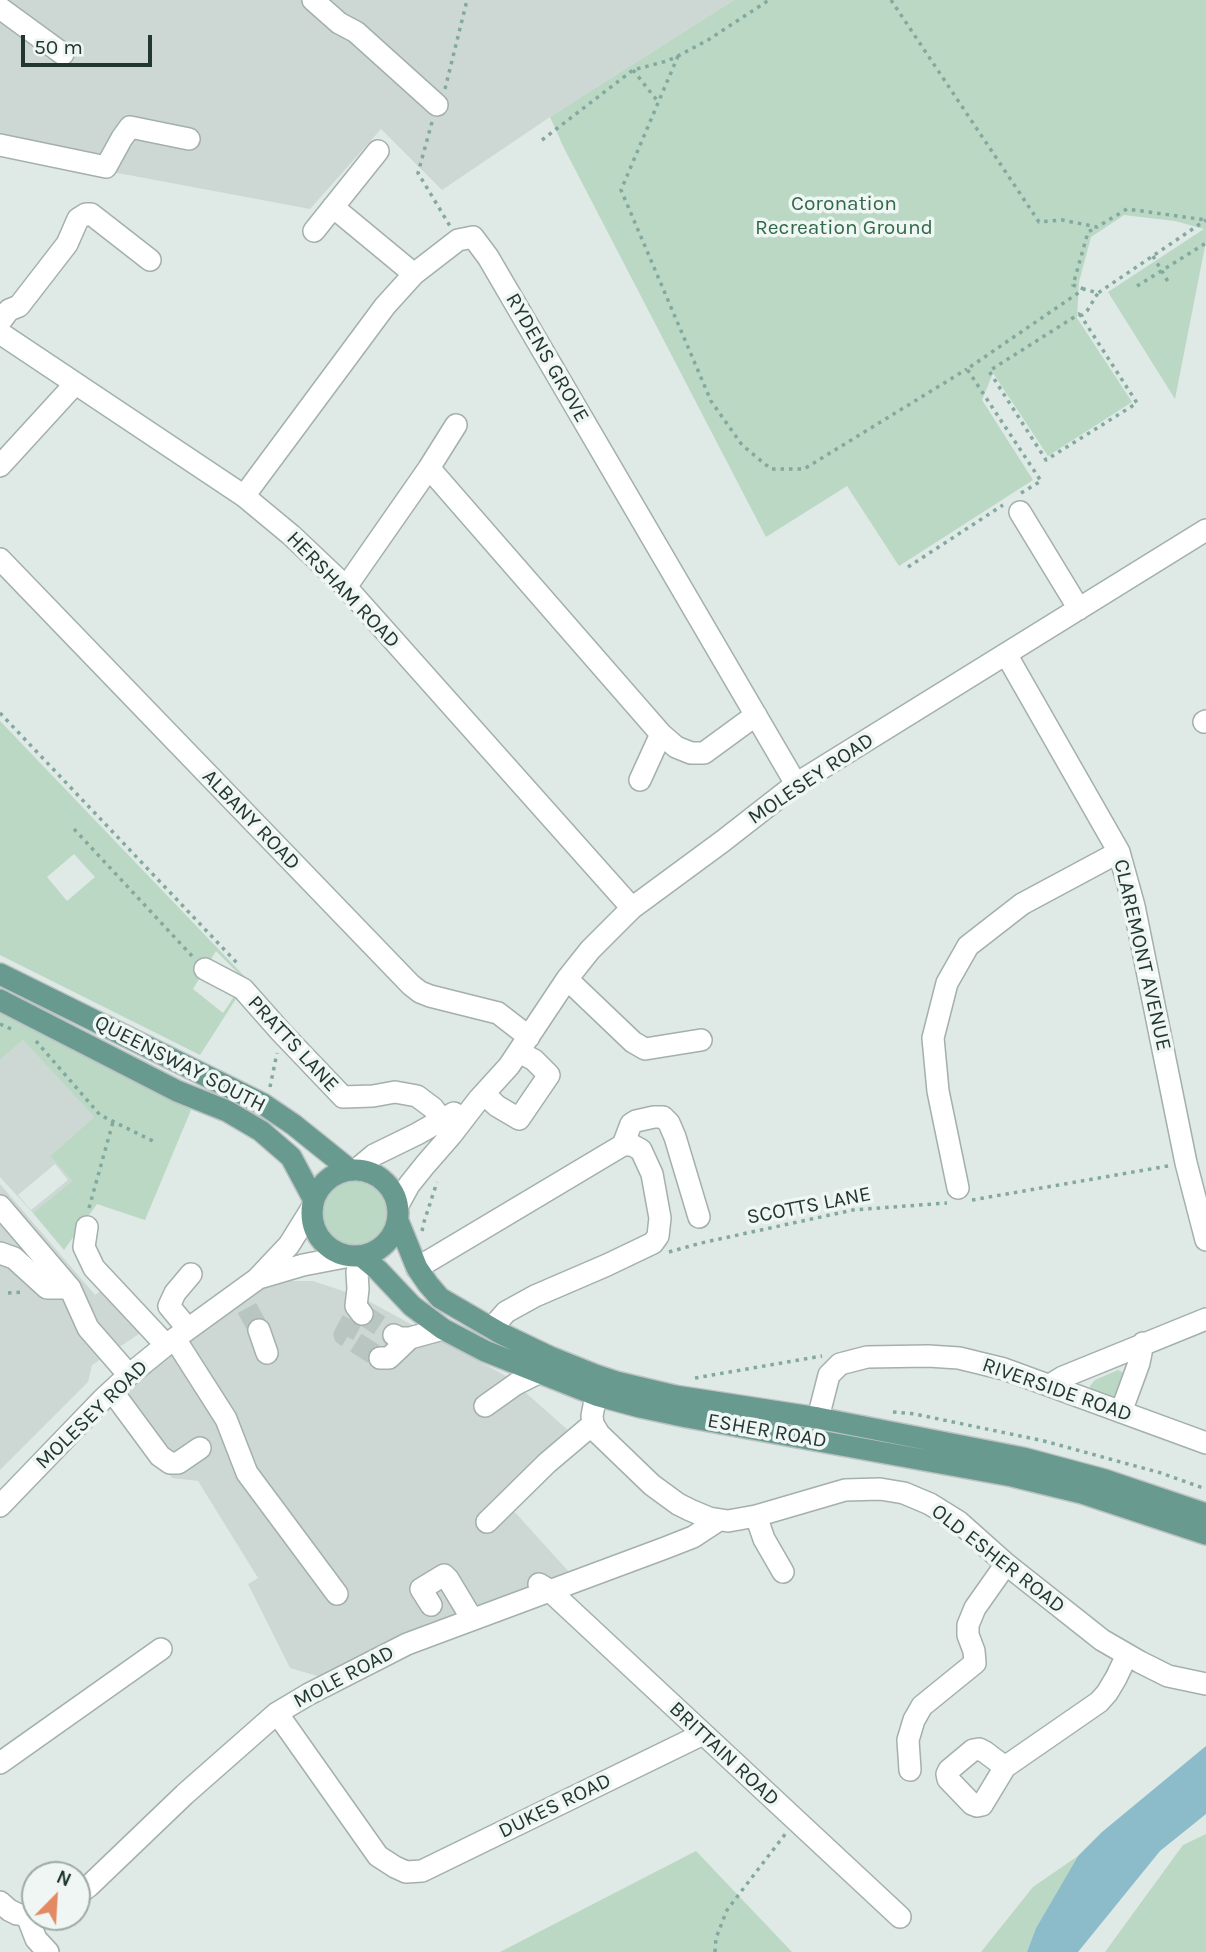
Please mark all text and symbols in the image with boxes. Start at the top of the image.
scale bar [24,21,156,65]
text: 50 m [34,35,83,59]
park label: Coronation Recreation Ground [755,191,933,241]
street label: RYDENS GROVE [500,289,594,427]
street label: HERSHAM ROAD [281,526,405,654]
street label: MOLESEY ROAD [743,728,879,830]
street label: ALBANY ROAD [197,764,305,876]
street label: CLAREMONT AVENUE [1108,857,1176,1053]
street label: PRATTS LANE [242,991,344,1097]
street label: QUEENSWAY SOUTH [90,1010,270,1118]
street label: SCOTTS LANE [745,1182,873,1230]
street label: RIVERSIDE ROAD [979,1353,1135,1427]
street label: MOLESEY ROAD [31,1355,153,1475]
street label: ESHER ROAD [705,1408,829,1454]
street label: OLD ESHER ROAD [926,1499,1070,1619]
street label: MOLE ROAD [289,1640,399,1714]
street label: BRITTAIN ROAD [664,1697,784,1811]
street label: DUKES ROAD [495,1768,615,1844]
north arrow [21,1861,91,1931]
text: N [53,1866,74,1891]

